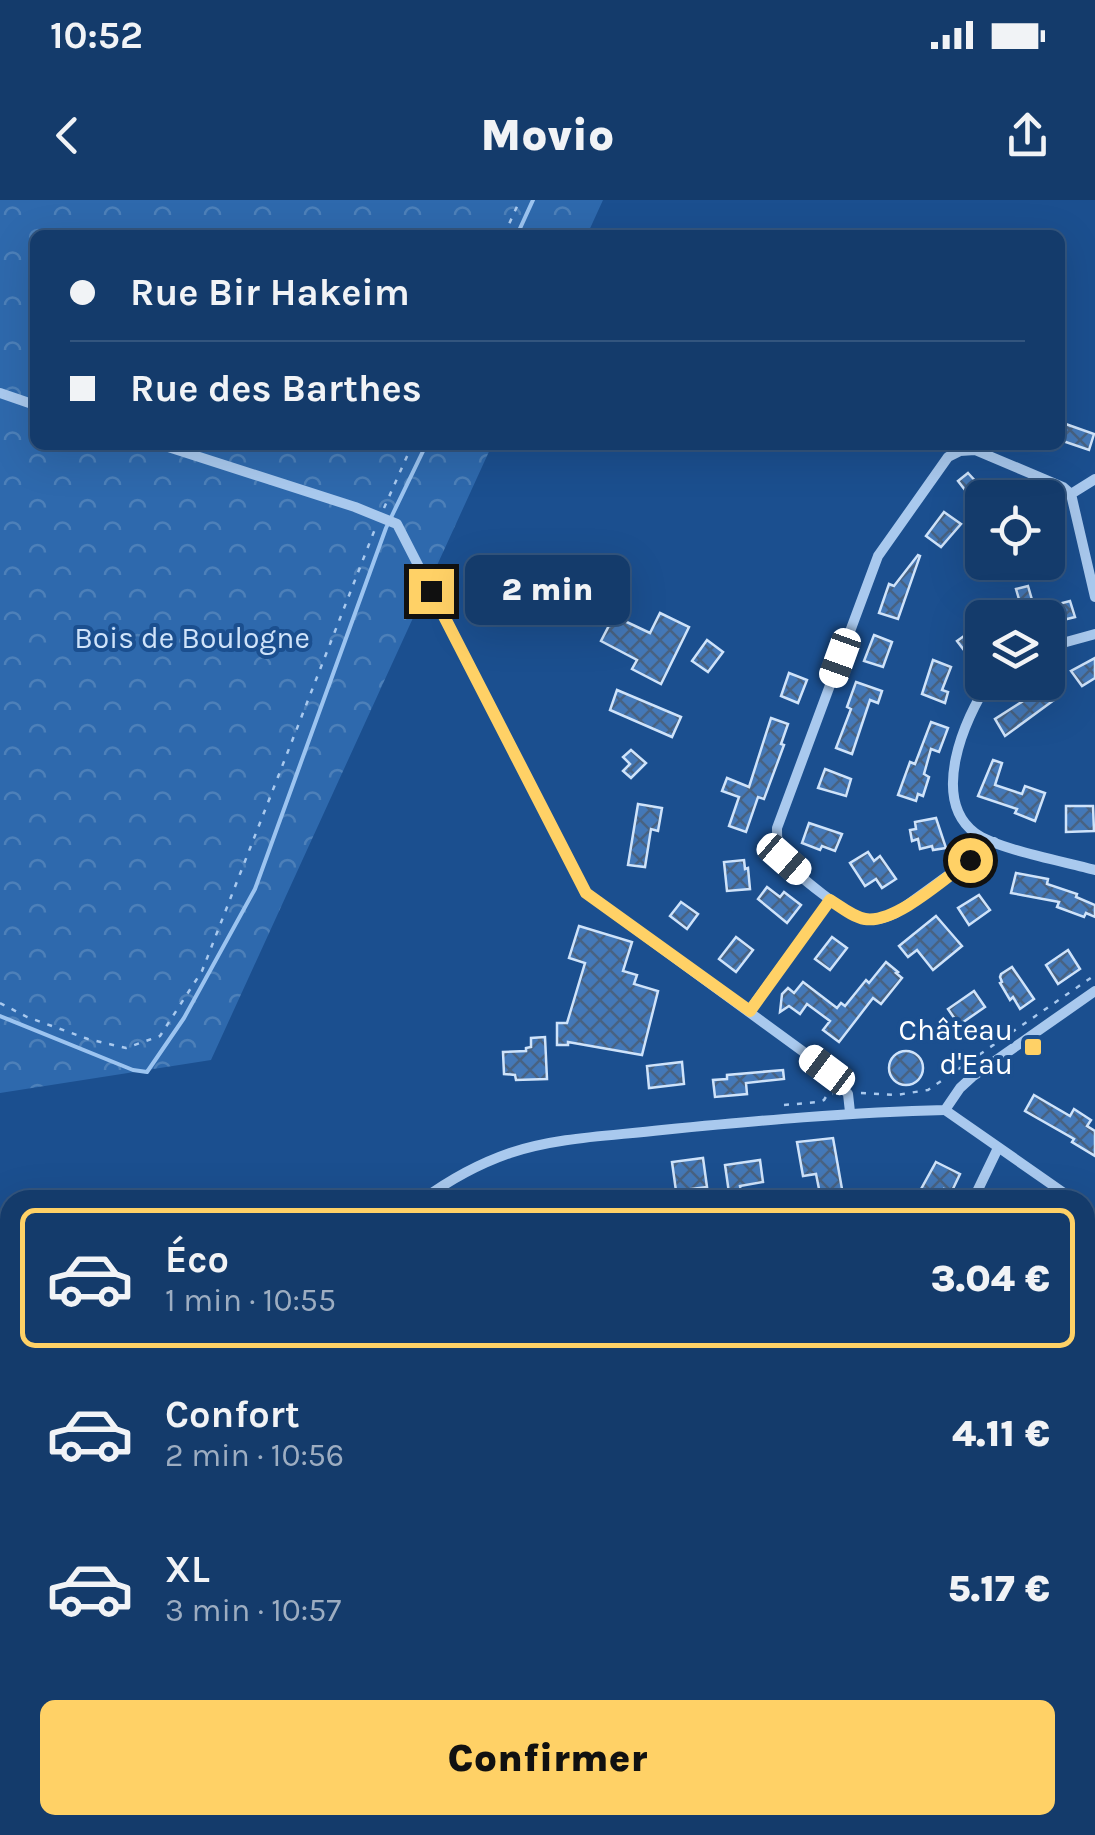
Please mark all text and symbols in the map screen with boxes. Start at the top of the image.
text: 10:52 [50,13,143,58]
icon: back [40,108,95,163]
icon: share [1000,108,1055,163]
text: Movio [481,109,614,161]
text: Rue Bir Hakeim [130,270,410,315]
text: Rue des Barthes [130,366,422,411]
map controls [965,480,1065,700]
button: locate [965,480,1065,580]
callout: 2 min [466,556,631,626]
route end [409,569,454,614]
text: 2 min [502,571,593,608]
button: layers [965,600,1065,700]
park label: Bois de Boulogne [74,620,310,656]
car [816,625,864,691]
car [752,828,816,890]
route start [948,838,993,883]
place label: Château d'Eau [899,1012,1013,1082]
marker: Château d'Eau [1022,1036,1044,1058]
car [794,1040,860,1100]
icon: car [45,1233,135,1323]
text: Éco [165,1237,229,1282]
text: 3.04 € [931,1256,1050,1301]
text: 1 min · 10:55 [165,1282,336,1319]
icon: car [45,1388,135,1478]
text: Confort [165,1392,300,1437]
text: 4.11 € [952,1411,1050,1456]
text: 2 min · 10:56 [165,1437,344,1474]
icon: car [45,1543,135,1633]
text: XL [165,1547,210,1592]
text: 5.17 € [948,1566,1050,1611]
text: 3 min · 10:57 [165,1592,341,1629]
button: Confirmer [40,1700,1055,1815]

